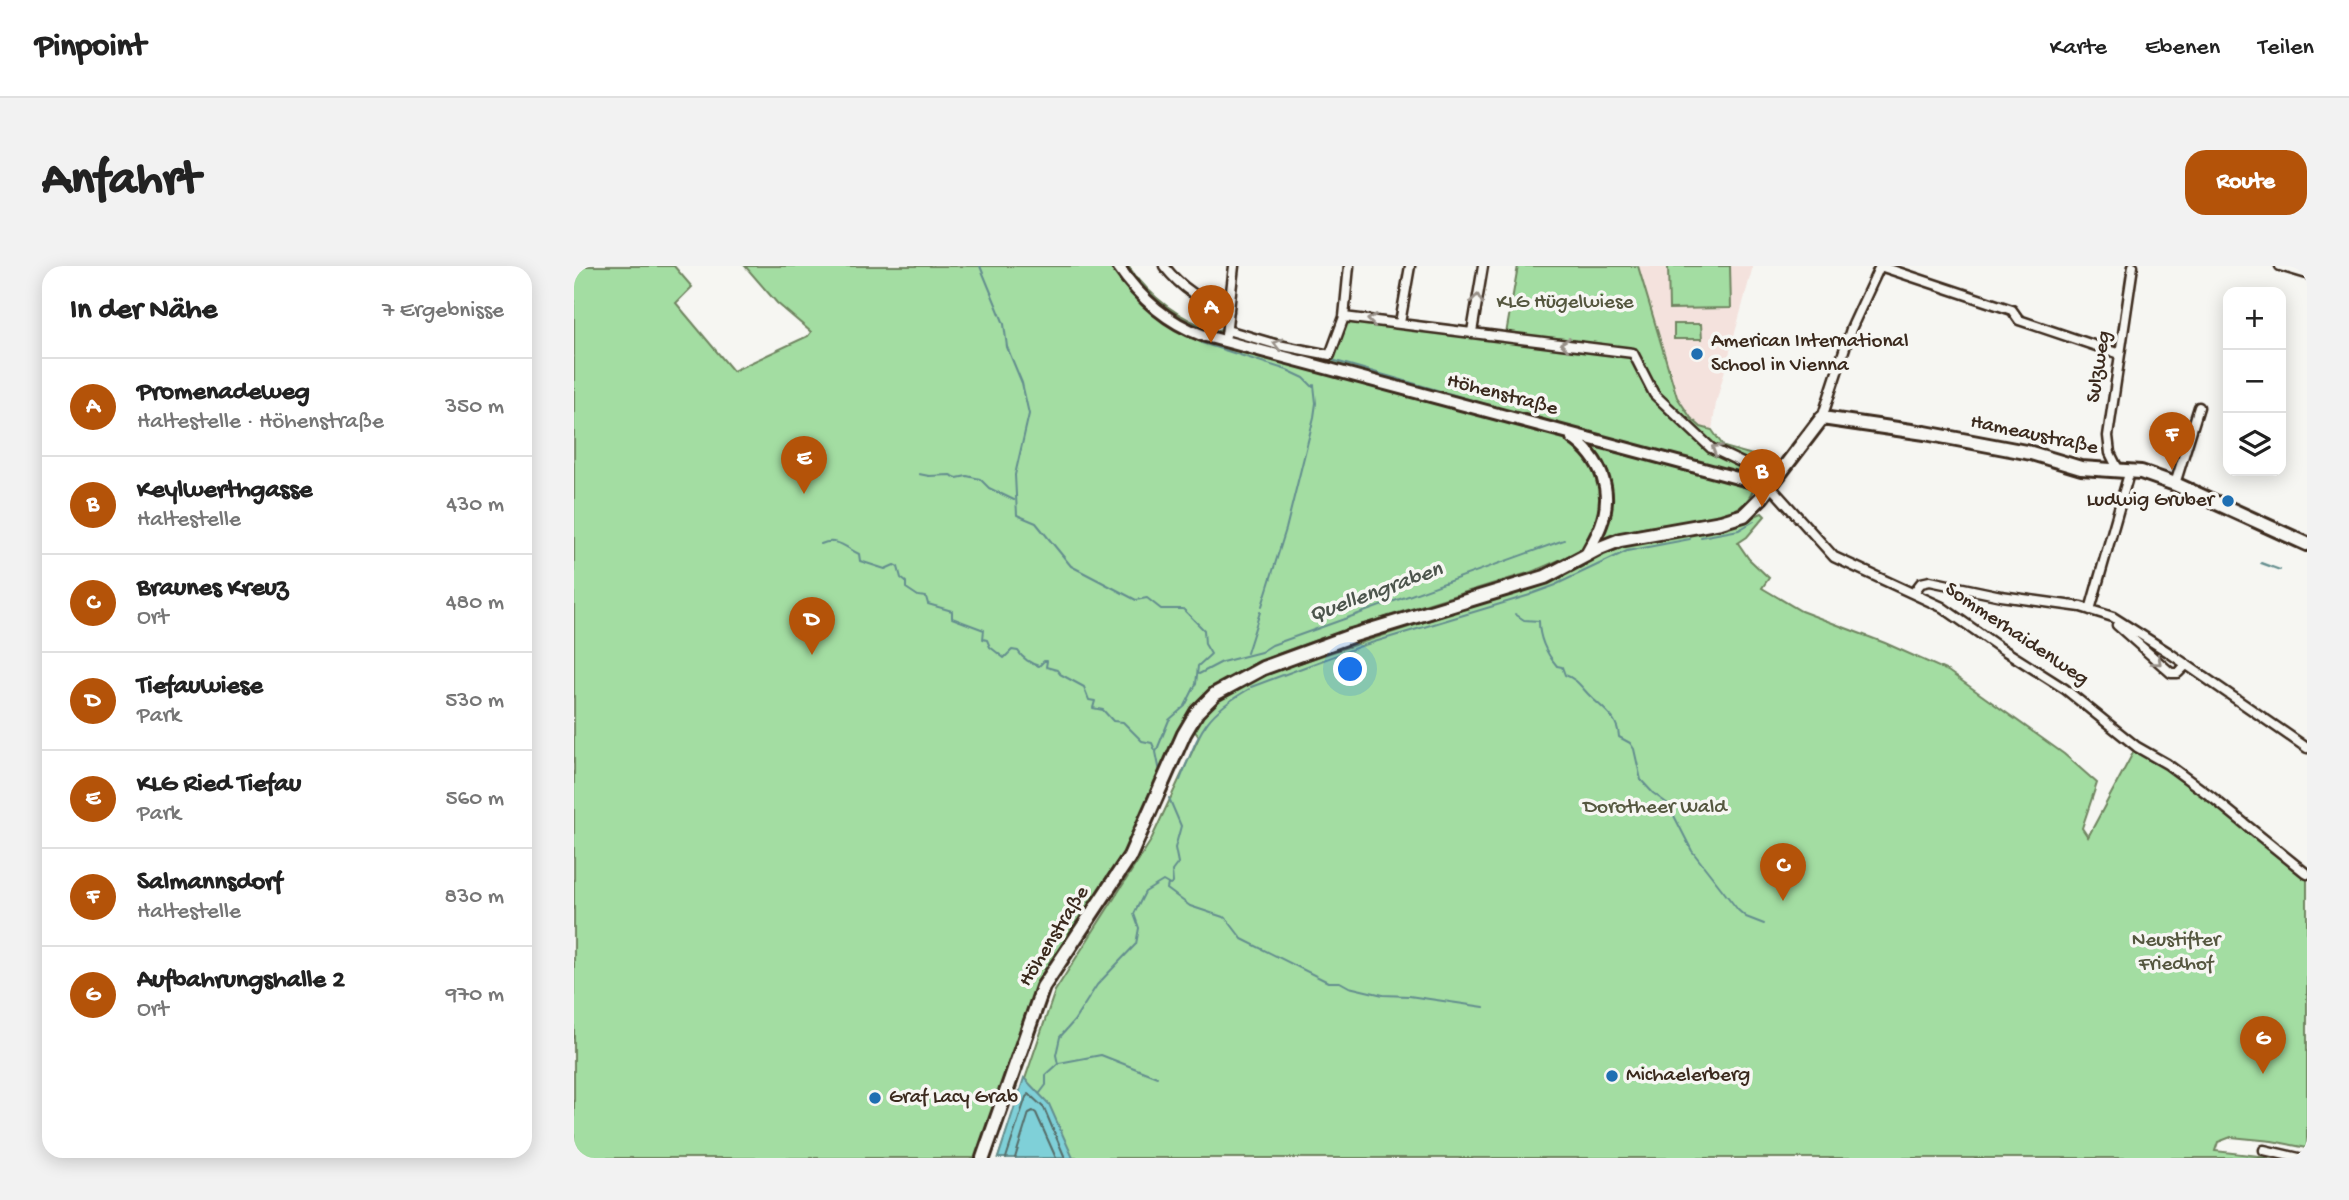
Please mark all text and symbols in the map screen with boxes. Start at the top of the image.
text: Pinpoint [35,29,146,67]
text: Karte [2050,34,2107,63]
text: Ebenen [2145,34,2220,63]
text: Teilen [2258,34,2314,63]
button: Route [2185,150,2307,215]
text: Anfahrt [42,153,200,211]
pin: A [1188,285,1234,343]
map controls [2223,287,2286,476]
button: + [2223,287,2286,350]
park label: KLG Hügelwiese [1497,291,1635,316]
one-way arrow [1469,293,1484,305]
text: In der Nähe [70,294,217,329]
text: 7 Ergebnisse [382,298,504,325]
one-way arrow [1366,312,1378,327]
street label: Sulzweg [2082,329,2118,405]
place label: American International School in Vienna [1711,330,1909,379]
one-way arrow [1559,337,1571,352]
one-way arrow [1272,338,1284,352]
marker: American International School in Vienna [1689,346,1705,362]
button: − [2223,350,2286,413]
street label: Höhenstraße [1444,369,1561,423]
text: Promenadeweg [137,378,310,409]
text: A [86,394,100,421]
text: 350 m [445,394,504,421]
text: Haltestelle · Höhenstraße [137,409,384,436]
street label: Hameaustraße [1968,410,2101,462]
pin: F [2149,412,2195,470]
button: layers [2223,413,2286,476]
pin: E [781,436,827,494]
one-way arrow [1710,444,1723,457]
pin: B [1739,449,1785,507]
text: Keylwerthgasse [137,476,312,507]
place label: Ludwig Gruber [2087,489,2216,514]
text: B [87,492,99,519]
text: 430 m [446,492,504,519]
marker: Ludwig Gruber [2220,493,2236,509]
text: Haltestelle [137,507,241,534]
water label: Quellengraben [1306,556,1447,630]
text: Braunes Kreuz [137,574,288,605]
street label: Sommerhaidenweg [1939,578,2093,692]
text: C [87,590,99,617]
text: 480 m [446,590,504,617]
pin: D [789,597,835,655]
text: Ort [137,605,168,632]
your location [1333,652,1367,686]
one-way arrow [2149,653,2162,666]
text: Tiefauwiese [137,672,263,703]
text: D [86,688,101,715]
text: 530 m [445,688,504,715]
text: Park [137,703,181,730]
text: KLG Ried Tiefau [137,770,301,801]
text: E [86,786,100,813]
text: 560 m [445,786,504,813]
park label: Dorotheer Wald [1581,796,1728,821]
text: Park [137,801,181,828]
pin: C [1760,843,1806,901]
text: Salmannsdorf [137,868,282,899]
street label: Höhenstraße [1014,881,1096,992]
text: F [87,884,99,911]
text: 830 m [445,884,504,911]
text: Haltestelle [137,899,241,926]
park label: Neustifter Friedhof [2132,929,2222,978]
text: Aufbahrungshalle 2 [137,966,345,997]
text: G [86,982,100,1009]
text: 970 m [446,982,504,1009]
text: Ort [137,997,168,1024]
pin: G [2240,1016,2286,1074]
place label: Michaelerberg [1626,1064,1750,1089]
marker: Michaelerberg [1604,1068,1620,1084]
place label: Graf Lacy Grab [889,1086,1018,1111]
marker: Graf Lacy Grab [867,1090,883,1106]

